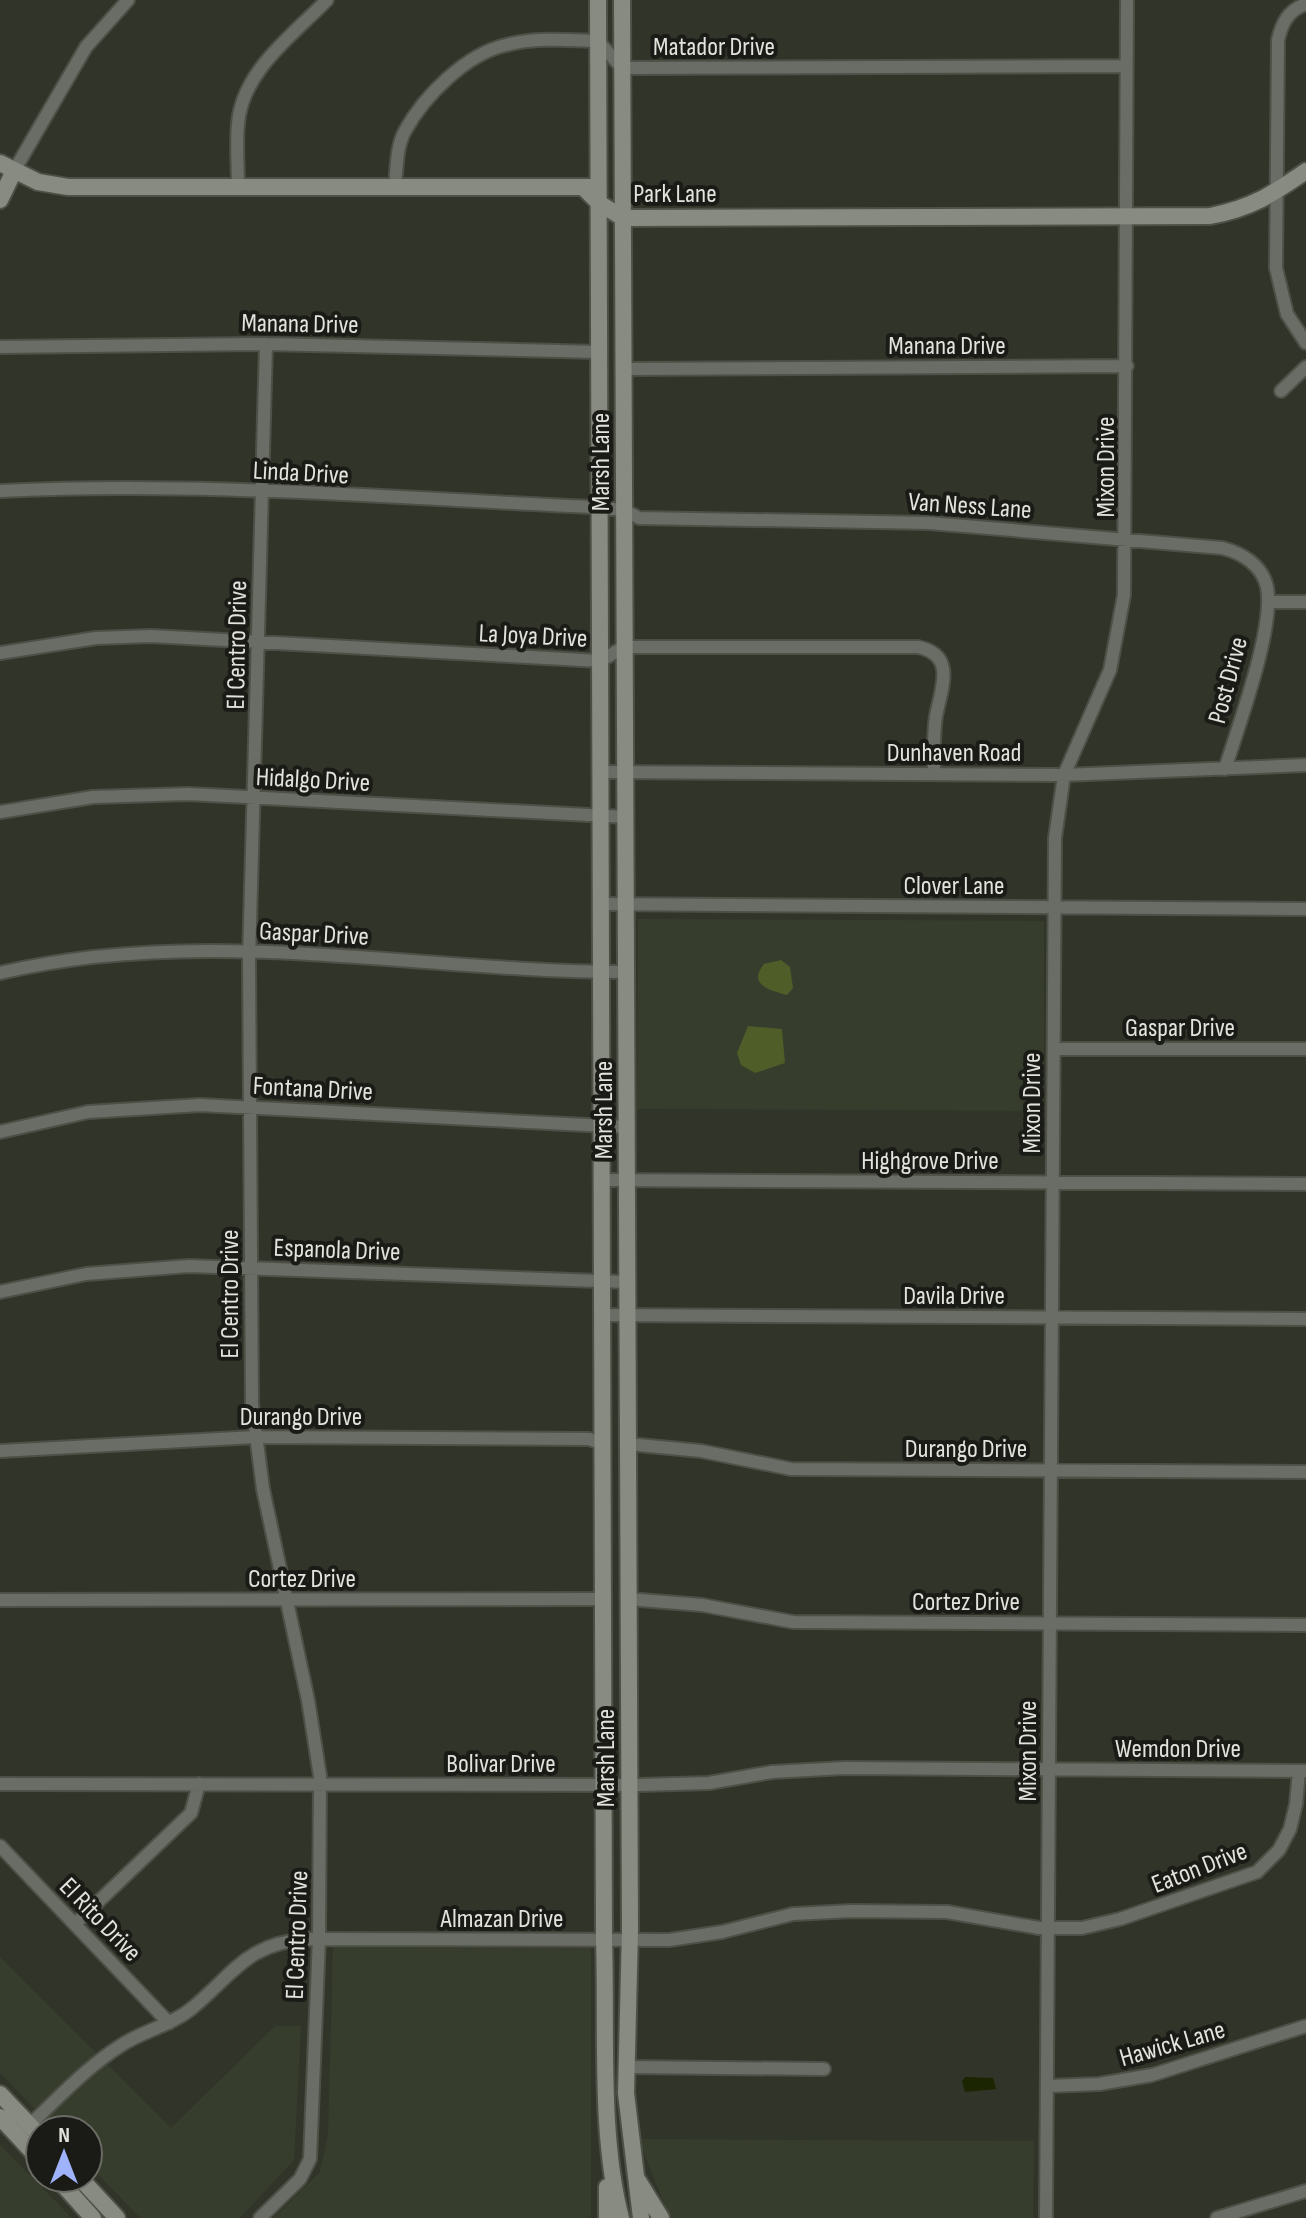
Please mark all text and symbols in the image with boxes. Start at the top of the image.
street label: Matador Drive [653,32,775,63]
street label: Park Lane [633,179,717,210]
street label: Manana Drive [241,308,359,341]
street label: Manana Drive [888,331,1006,362]
street label: Marsh Lane [586,413,617,511]
street label: Mixon Drive [1091,416,1122,518]
street label: Linda Drive [252,456,350,491]
street label: Van Ness Lane [907,487,1033,526]
street label: El Centro Drive [221,580,254,710]
street label: La Joya Drive [478,618,588,655]
street label: Post Drive [1202,634,1255,727]
street label: Dunhaven Road [887,738,1021,769]
street label: Hidalgo Drive [255,762,371,799]
street label: Clover Lane [903,871,1005,902]
street label: Gaspar Drive [258,916,370,953]
street label: Gaspar Drive [1125,1013,1235,1044]
street label: Mixon Drive [1017,1052,1048,1154]
street label: Marsh Lane [589,1061,620,1159]
street label: Fontana Drive [252,1071,374,1108]
street label: Highgrove Drive [861,1146,999,1177]
street label: El Centro Drive [215,1229,246,1359]
street label: Espanola Drive [273,1233,401,1268]
street label: Davila Drive [903,1281,1005,1312]
street label: Durango Drive [240,1402,362,1433]
street label: Durango Drive [905,1434,1027,1465]
street label: Cortez Drive [248,1564,356,1595]
street label: Cortez Drive [912,1587,1020,1618]
street label: Mixon Drive [1013,1700,1044,1802]
street label: Marsh Lane [591,1709,622,1807]
street label: Wemdon Drive [1115,1734,1241,1765]
street label: Bolivar Drive [446,1749,556,1780]
street label: Eaton Drive [1148,1836,1252,1901]
street label: El Centro Drive [280,1870,315,2000]
street label: El Rito Drive [52,1872,147,1968]
street label: Almazan Drive [439,1904,564,1935]
street label: Hawick Lane [1116,2015,1229,2074]
north arrow [24,2114,104,2194]
text: N [58,2122,70,2149]

